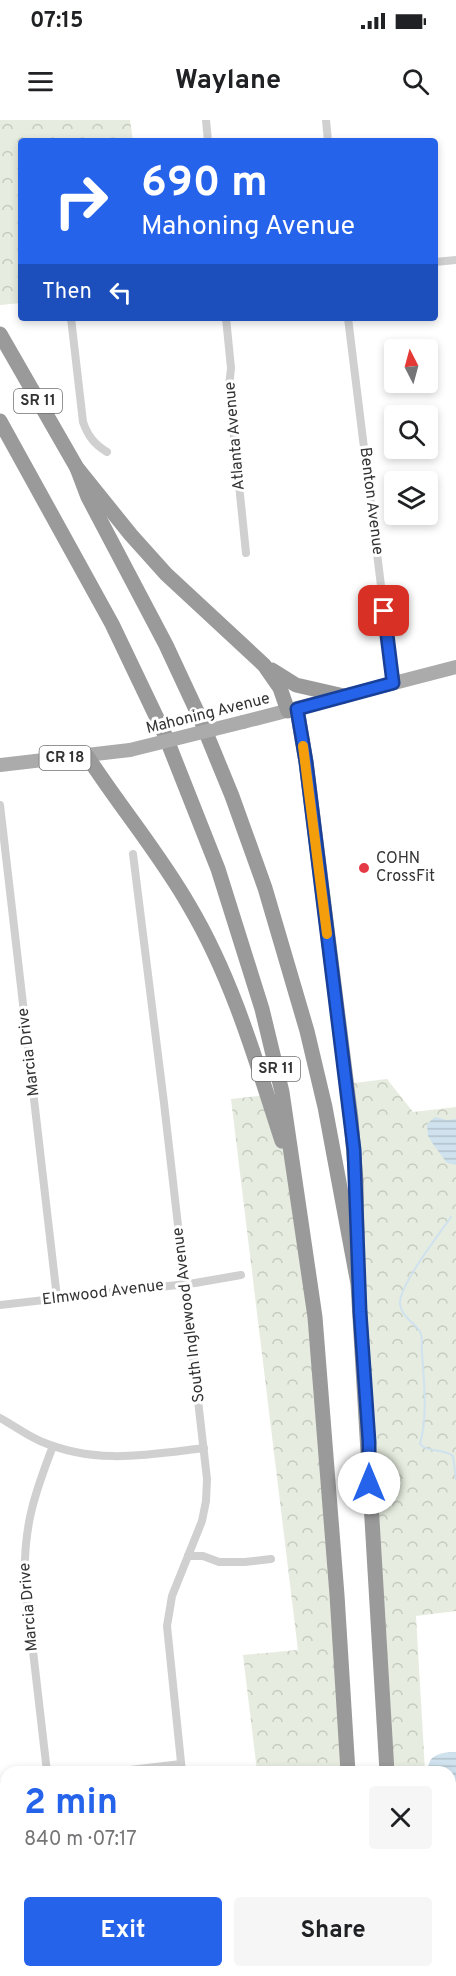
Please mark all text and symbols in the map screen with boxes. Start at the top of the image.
text: 07:15 [30,8,83,35]
text: Waylane [175,64,281,98]
icon: menu [24,65,57,98]
icon: search [399,65,432,98]
text: 690 m [141,158,268,211]
icon: right [42,162,120,240]
text: Mahoning Avenue [141,210,355,244]
icon: left [104,276,137,309]
text: Then [42,279,92,306]
north arrow [384,339,438,393]
map controls [384,339,438,525]
street label: Atlanta Avenue [220,381,250,491]
road number: SR 11 [14,389,62,413]
button: search [384,405,438,459]
street label: Benton Avenue [354,446,388,556]
button: layers [384,471,438,525]
pin [358,585,409,636]
icon: arrive [367,594,400,627]
street label: Mahoning Avenue [144,689,272,739]
road number: CR 18 [40,746,90,770]
place label: COHN CrossFit [376,849,435,887]
marker: COHN CrossFit [357,861,371,875]
street label: Marcia Drive [14,1007,44,1097]
road number: SR 11 [252,1057,300,1081]
street label: South Inglewood Avenue [168,1226,210,1404]
street label: Elmwood Avenue [41,1276,165,1310]
position arrow [337,1451,401,1515]
street label: Marcia Drive [15,1562,43,1652]
text: 2 min [24,1781,118,1827]
button: close [369,1786,432,1849]
text: 840 m · 07:17 [24,1827,137,1853]
button: Exit [24,1897,222,1966]
button: Share [234,1897,432,1966]

